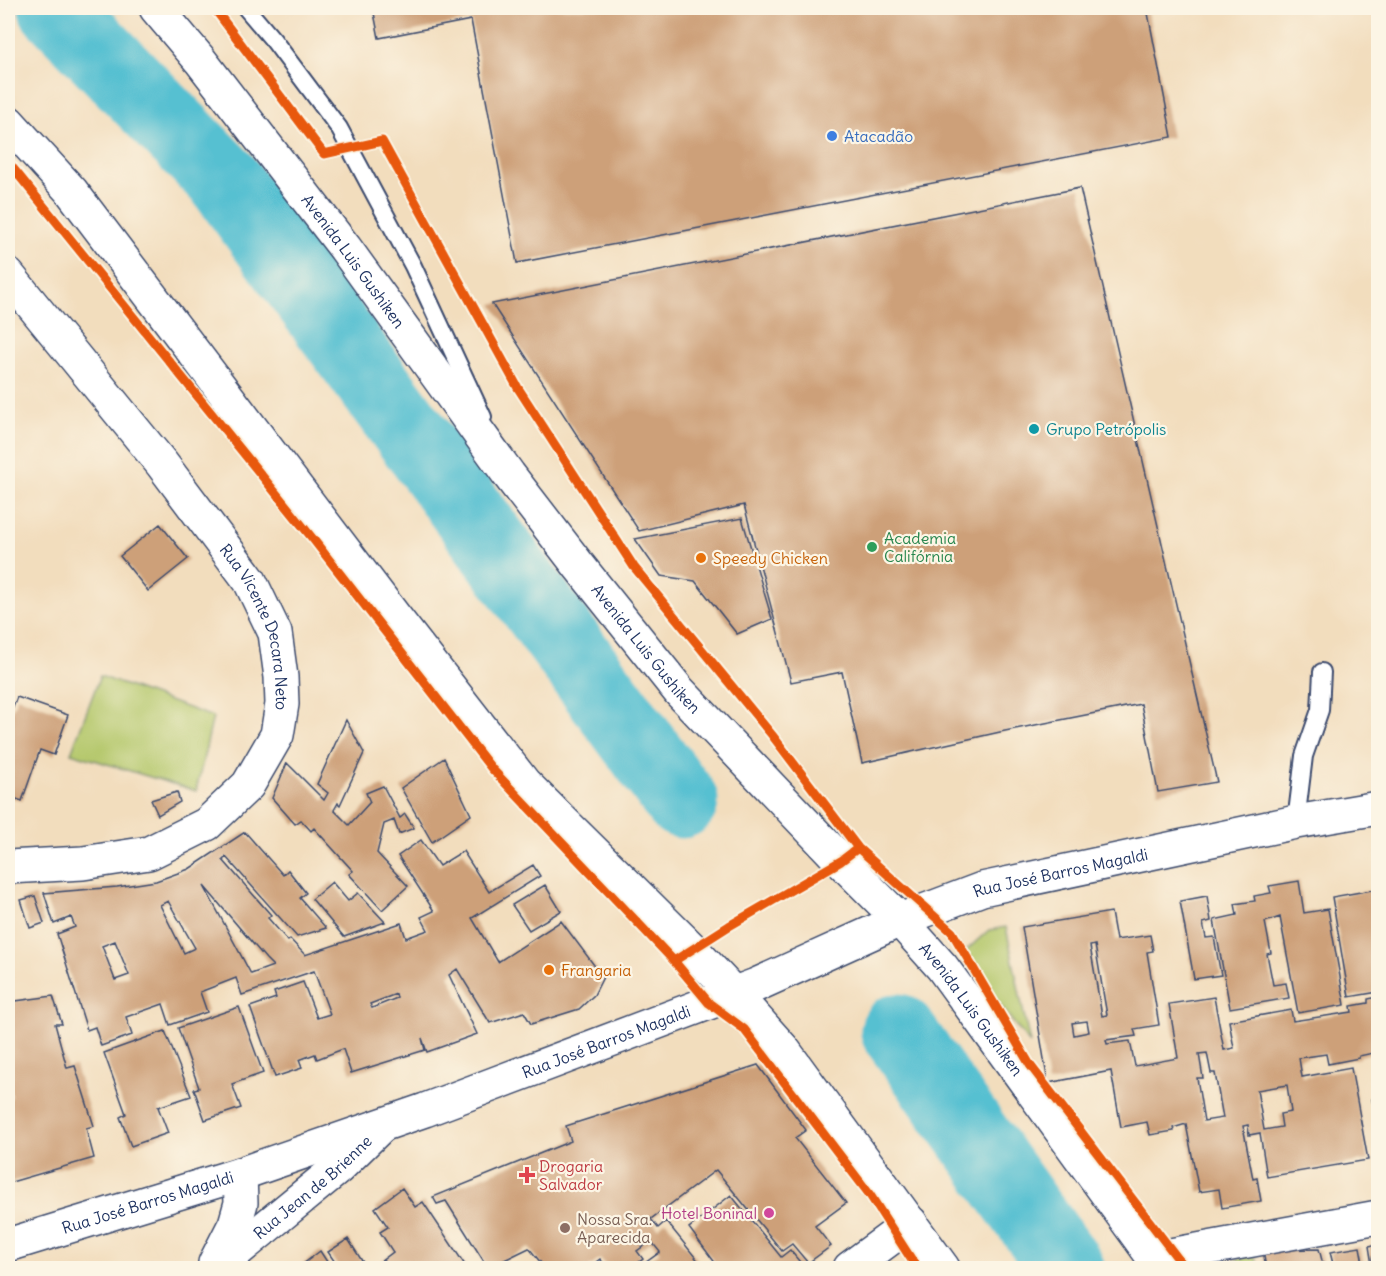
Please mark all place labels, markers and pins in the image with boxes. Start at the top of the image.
place label: Atacadão [844,126,913,146]
marker: Atacadão [825,129,839,143]
place label: Grupo Petrópolis [1046,419,1166,439]
marker: Grupo Petrópolis [1027,422,1041,436]
place label: Academia Califórnia [884,528,956,566]
marker: Academia Califórnia [865,540,879,554]
place label: Speedy Chicken [713,548,828,568]
marker: Speedy Chicken [694,551,708,565]
place label: Frangaria [561,960,631,980]
marker: Frangaria [542,963,556,977]
place label: Drogaria Salvador [539,1156,603,1194]
marker: Drogaria Salvador [520,1168,534,1182]
place label: Hotel Boninal [661,1203,757,1223]
marker: Hotel Boninal [762,1206,776,1220]
place label: Nossa Sra. Aparecida [577,1209,652,1247]
marker: Nossa Sra. Aparecida [558,1221,572,1235]

